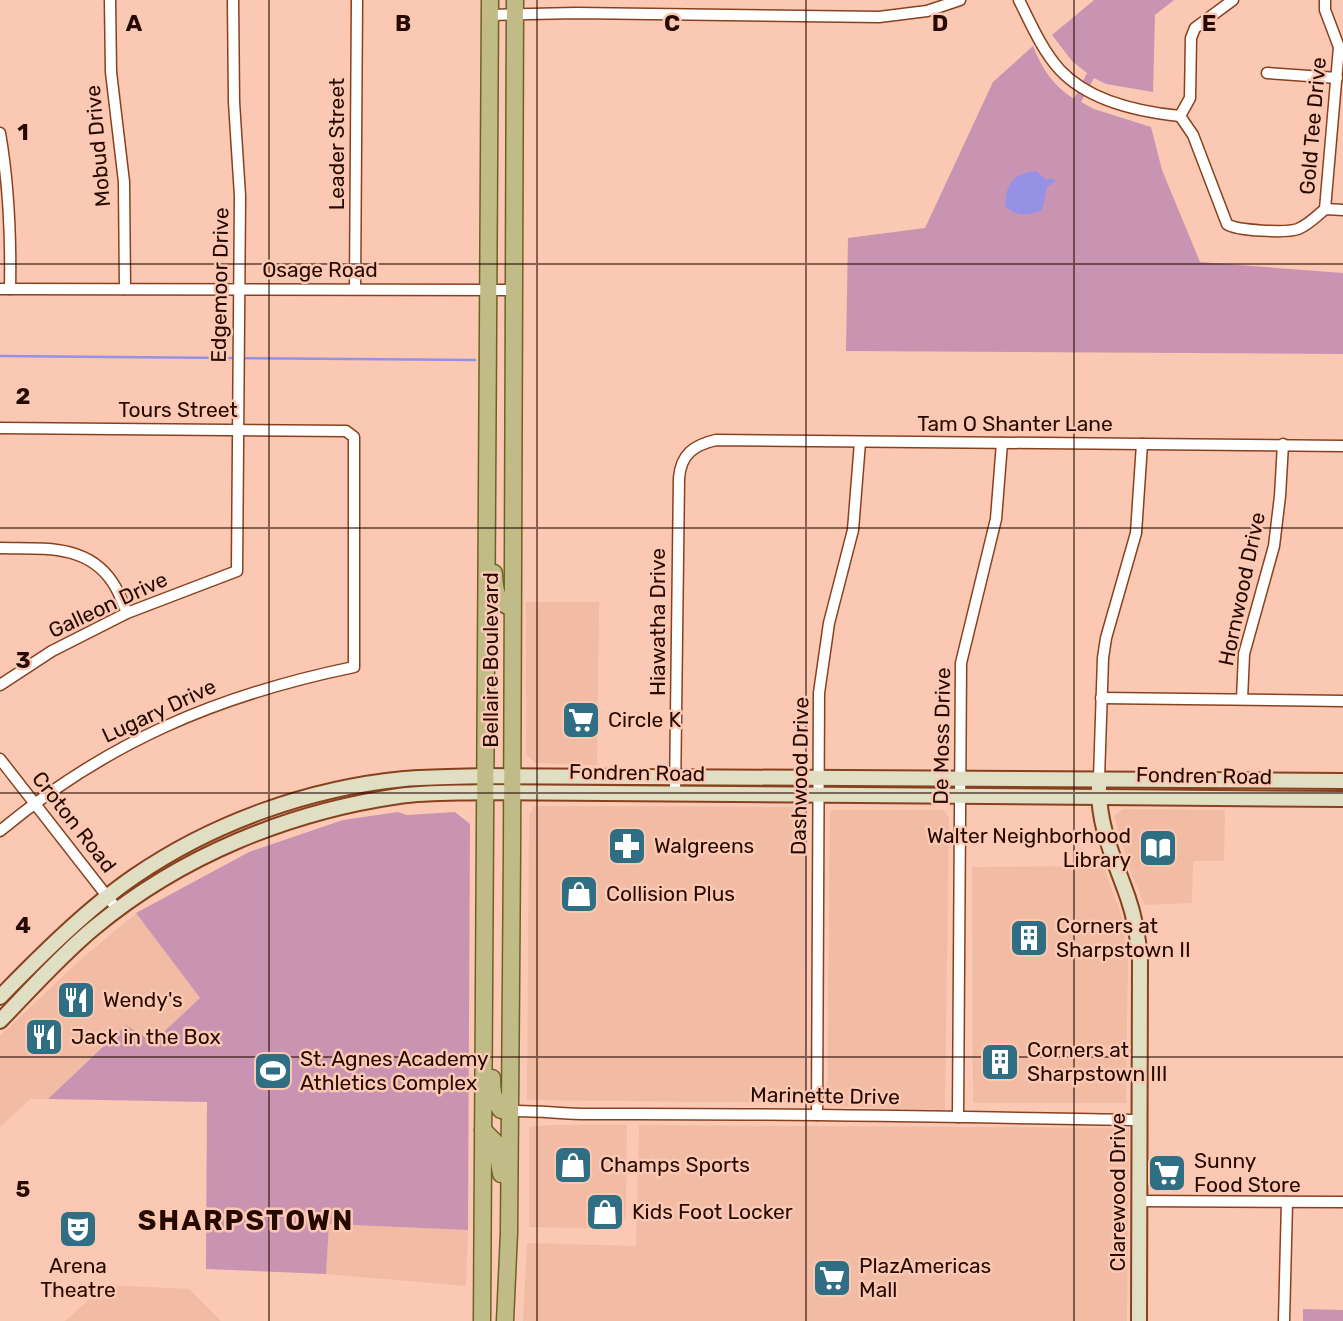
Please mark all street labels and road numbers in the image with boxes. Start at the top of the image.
street label: Gold Tee Drive [1294,56,1331,196]
street label: Leader Street [324,78,349,210]
street label: Mobud Drive [80,84,115,208]
street label: Edgemoor Drive [206,207,233,363]
street label: Osage Road [262,257,378,282]
street label: Tours Street [118,397,238,422]
street label: Tam O Shanter Lane [917,411,1113,436]
street label: Hornwood Drive [1213,510,1270,668]
street label: Hiawatha Drive [645,548,670,696]
street label: Galleon Drive [44,566,171,643]
street label: Bellaire Boulevard [478,572,503,748]
street label: De Moss Drive [928,667,955,805]
street label: Lugary Drive [98,673,220,748]
street label: Dashwood Drive [786,697,813,855]
street label: Fondren Road [569,759,705,786]
street label: Fondren Road [1136,762,1272,789]
street label: Croton Road [27,766,122,877]
street label: Marinette Drive [750,1082,900,1109]
street label: Clarewood Drive [1105,1113,1130,1271]

